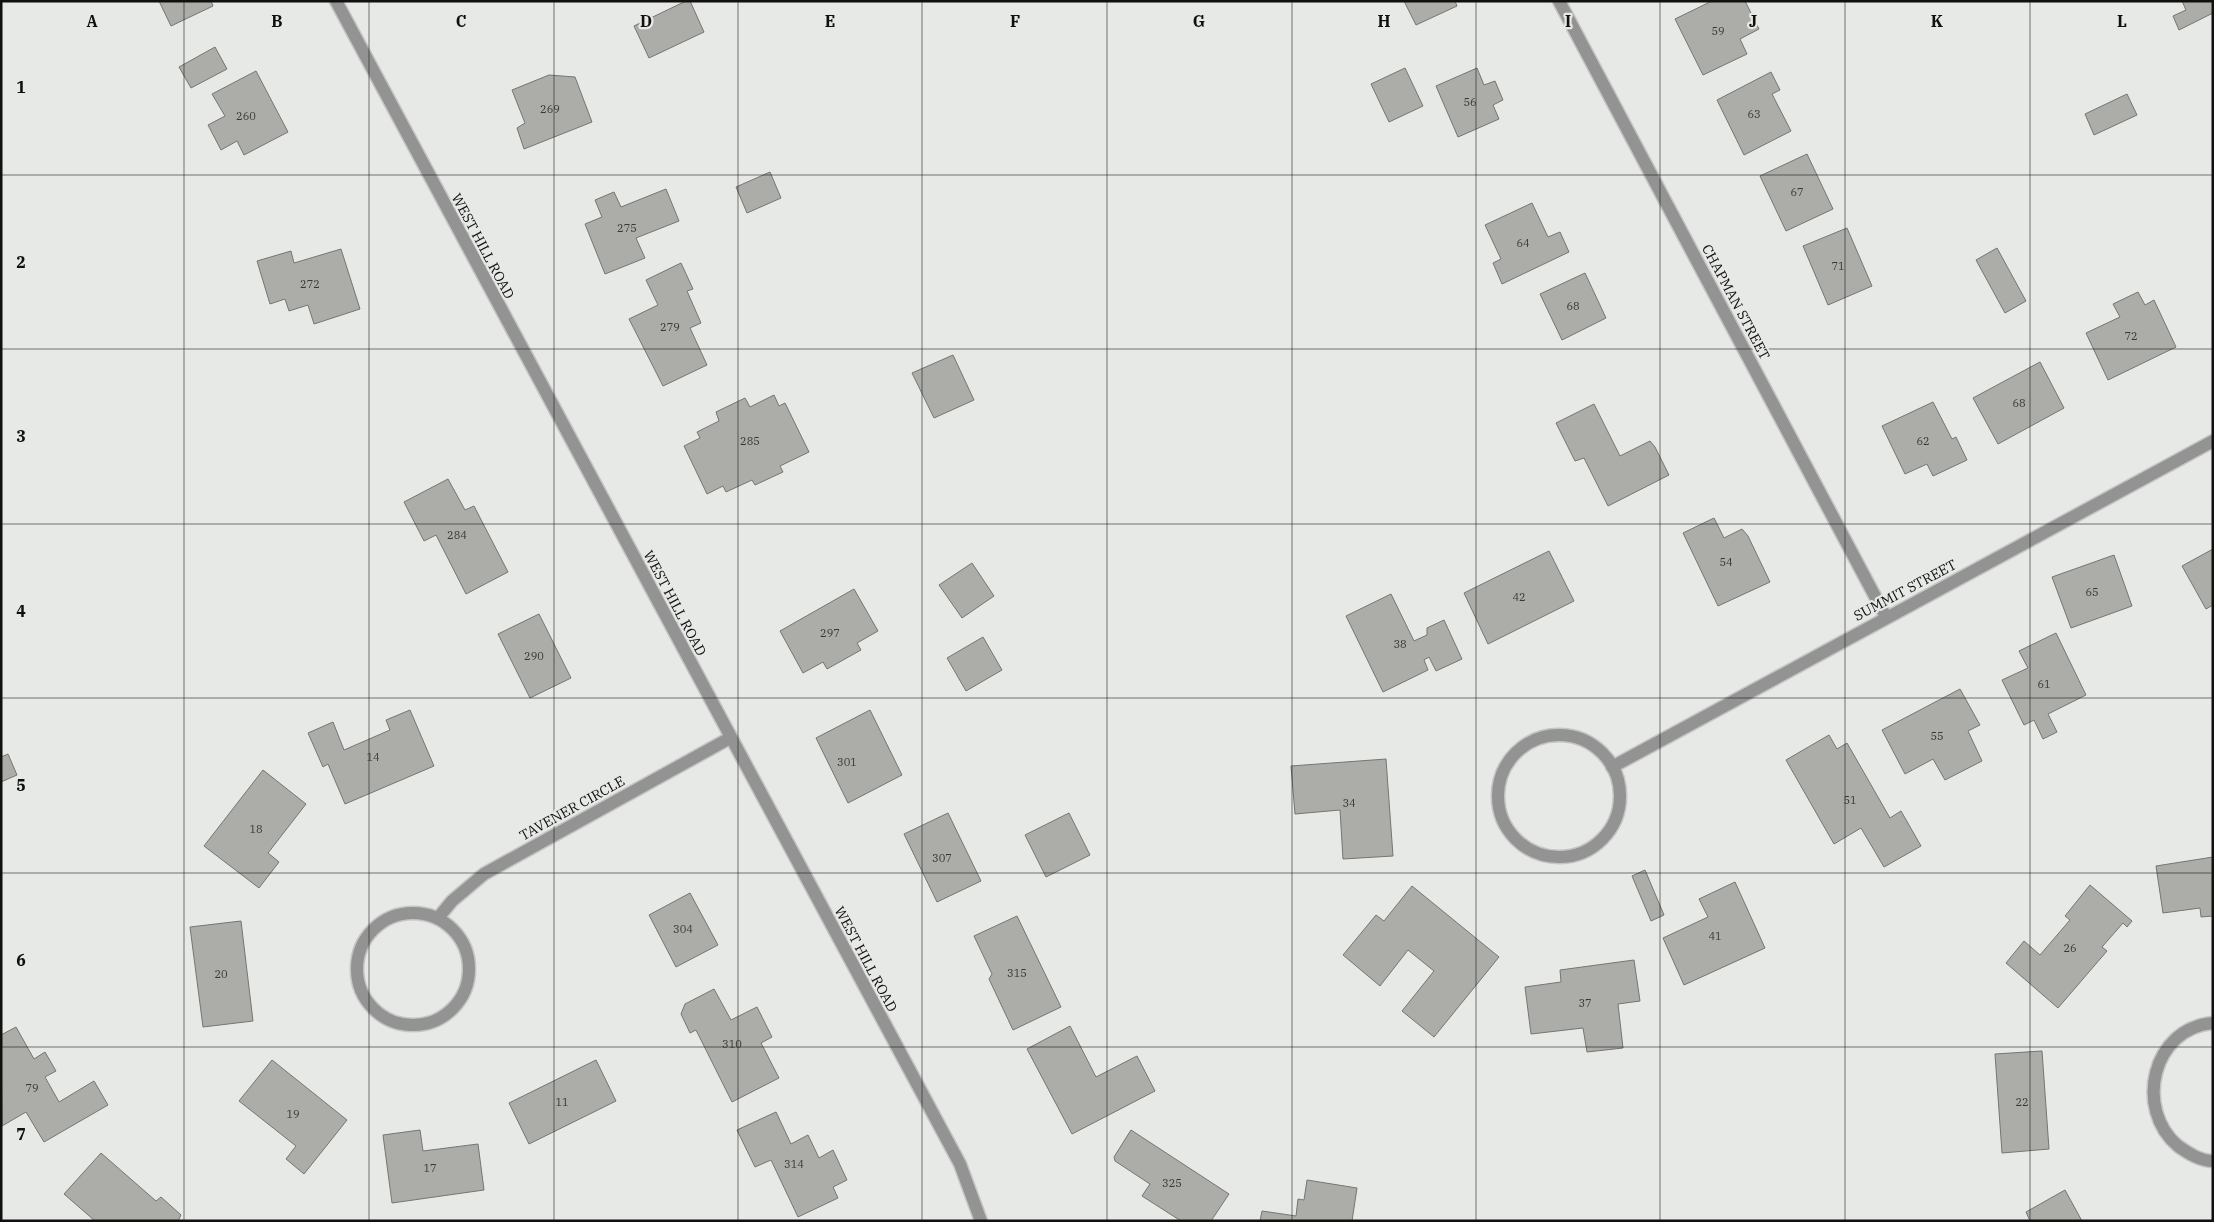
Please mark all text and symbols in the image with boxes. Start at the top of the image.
text: A [86,11,98,31]
text: B [271,11,283,31]
text: C [456,11,466,31]
text: D [640,11,652,31]
text: E [825,11,835,31]
text: F [1010,11,1020,31]
text: G [1193,11,1205,31]
text: H [1378,11,1391,31]
text: I [1565,11,1571,31]
text: J [1749,11,1757,31]
text: K [1931,11,1944,31]
text: L [2117,11,2127,31]
house number: 59 [1711,24,1725,38]
text: 1 [16,77,26,97]
house number: 56 [1463,95,1477,109]
house number: 269 [540,102,560,116]
house number: 63 [1747,107,1761,121]
house number: 260 [236,109,256,123]
house number: 67 [1790,185,1804,199]
street label: WEST HILL ROAD [448,190,518,302]
house number: 275 [617,221,637,235]
house number: 64 [1516,236,1530,250]
street label: CHAPMAN STREET [1698,241,1774,363]
text: 2 [16,252,26,272]
house number: 71 [1831,259,1845,273]
house number: 272 [300,277,320,291]
house number: 68 [1566,299,1580,313]
house number: 279 [660,320,680,334]
house number: 72 [2124,329,2138,343]
house number: 68 [2012,396,2026,410]
text: 3 [16,426,26,446]
house number: 285 [740,434,760,448]
house number: 62 [1916,434,1930,448]
house number: 284 [447,528,467,542]
street label: WEST HILL ROAD [640,547,710,659]
house number: 54 [1719,555,1733,569]
street label: SUMMIT STREET [1851,555,1959,625]
house number: 65 [2085,585,2099,599]
house number: 42 [1512,590,1526,604]
text: 4 [16,601,26,621]
house number: 297 [820,626,840,640]
house number: 38 [1393,637,1407,651]
house number: 290 [524,649,544,663]
house number: 61 [2037,677,2051,691]
house number: 55 [1930,729,1944,743]
house number: 14 [366,750,380,764]
house number: 301 [837,755,857,769]
street label: TAVENER CIRCLE [516,772,628,844]
text: 5 [16,775,26,795]
house number: 51 [1843,793,1857,807]
house number: 34 [1342,796,1356,810]
house number: 18 [249,822,263,836]
house number: 307 [932,851,952,865]
street label: WEST HILL ROAD [831,903,901,1015]
house number: 304 [673,922,693,936]
house number: 41 [1708,929,1722,943]
house number: 26 [2063,941,2077,955]
text: 6 [16,950,26,970]
house number: 315 [1007,966,1027,980]
house number: 20 [214,967,228,981]
house number: 37 [1578,996,1592,1010]
house number: 310 [722,1037,742,1051]
house number: 79 [25,1081,39,1095]
house number: 11 [555,1095,569,1109]
house number: 22 [2015,1095,2029,1109]
house number: 19 [286,1107,300,1121]
text: 7 [16,1124,26,1144]
house number: 314 [784,1157,804,1171]
house number: 17 [423,1161,437,1175]
house number: 325 [1162,1176,1182,1190]

